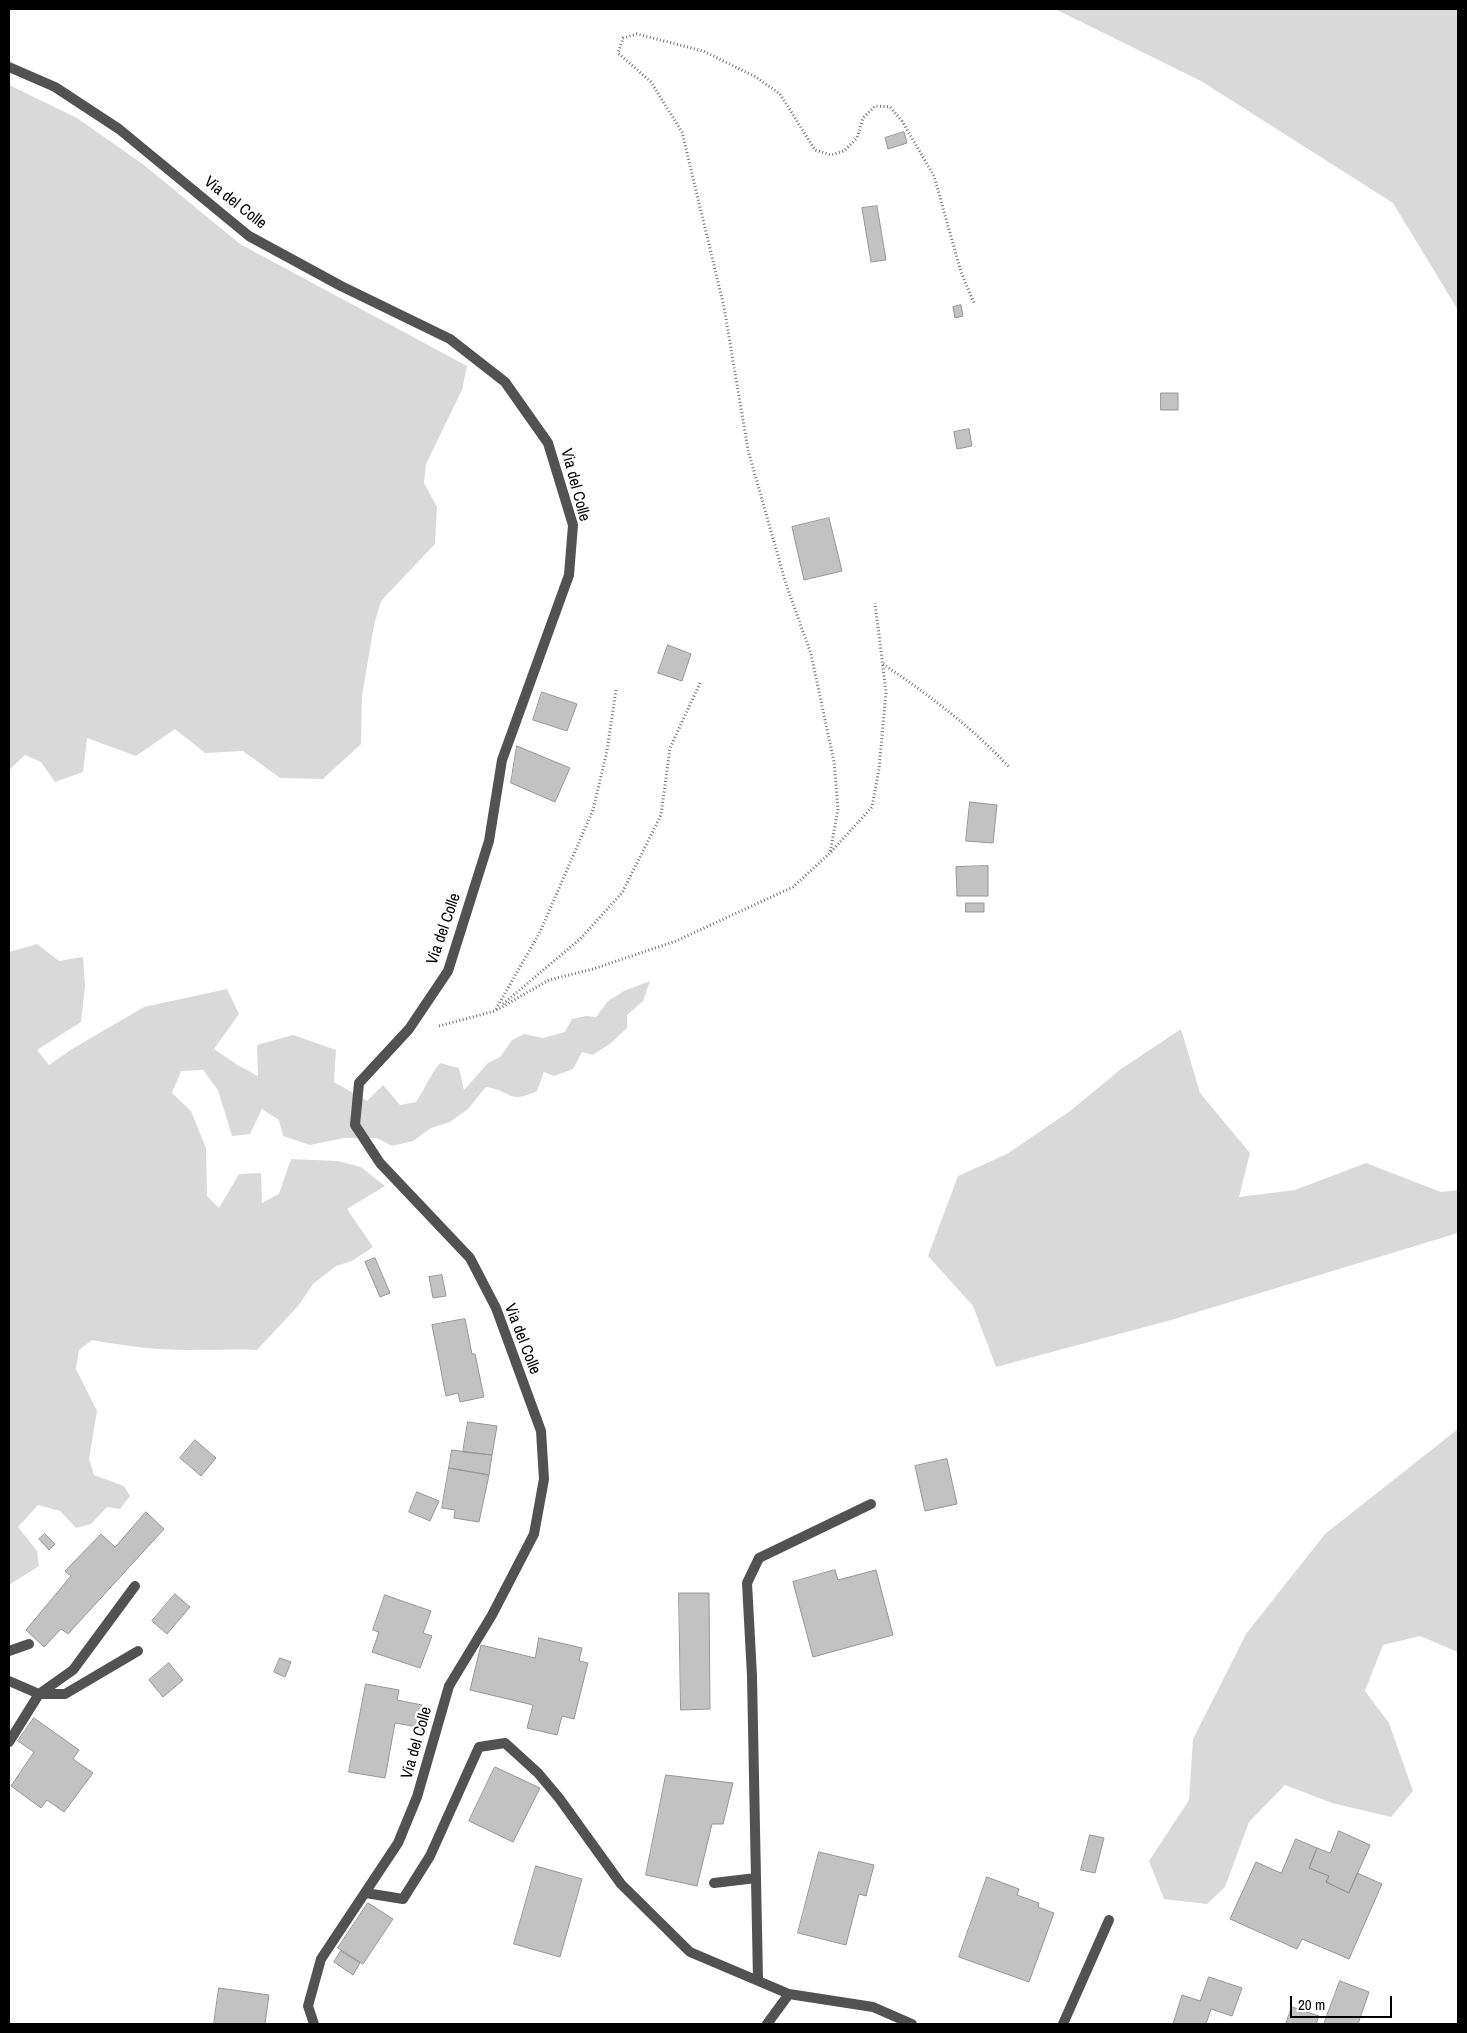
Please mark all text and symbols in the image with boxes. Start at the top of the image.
street label: Via del Colle [200,173,270,233]
street label: Via del Colle [556,447,594,523]
street label: Via del Colle [423,891,465,967]
street label: Via del Colle [500,1301,544,1377]
street label: Via del Colle [398,1705,436,1781]
scale bar [1292,1986,1394,2018]
text: 20 m [1298,1994,1325,2015]

